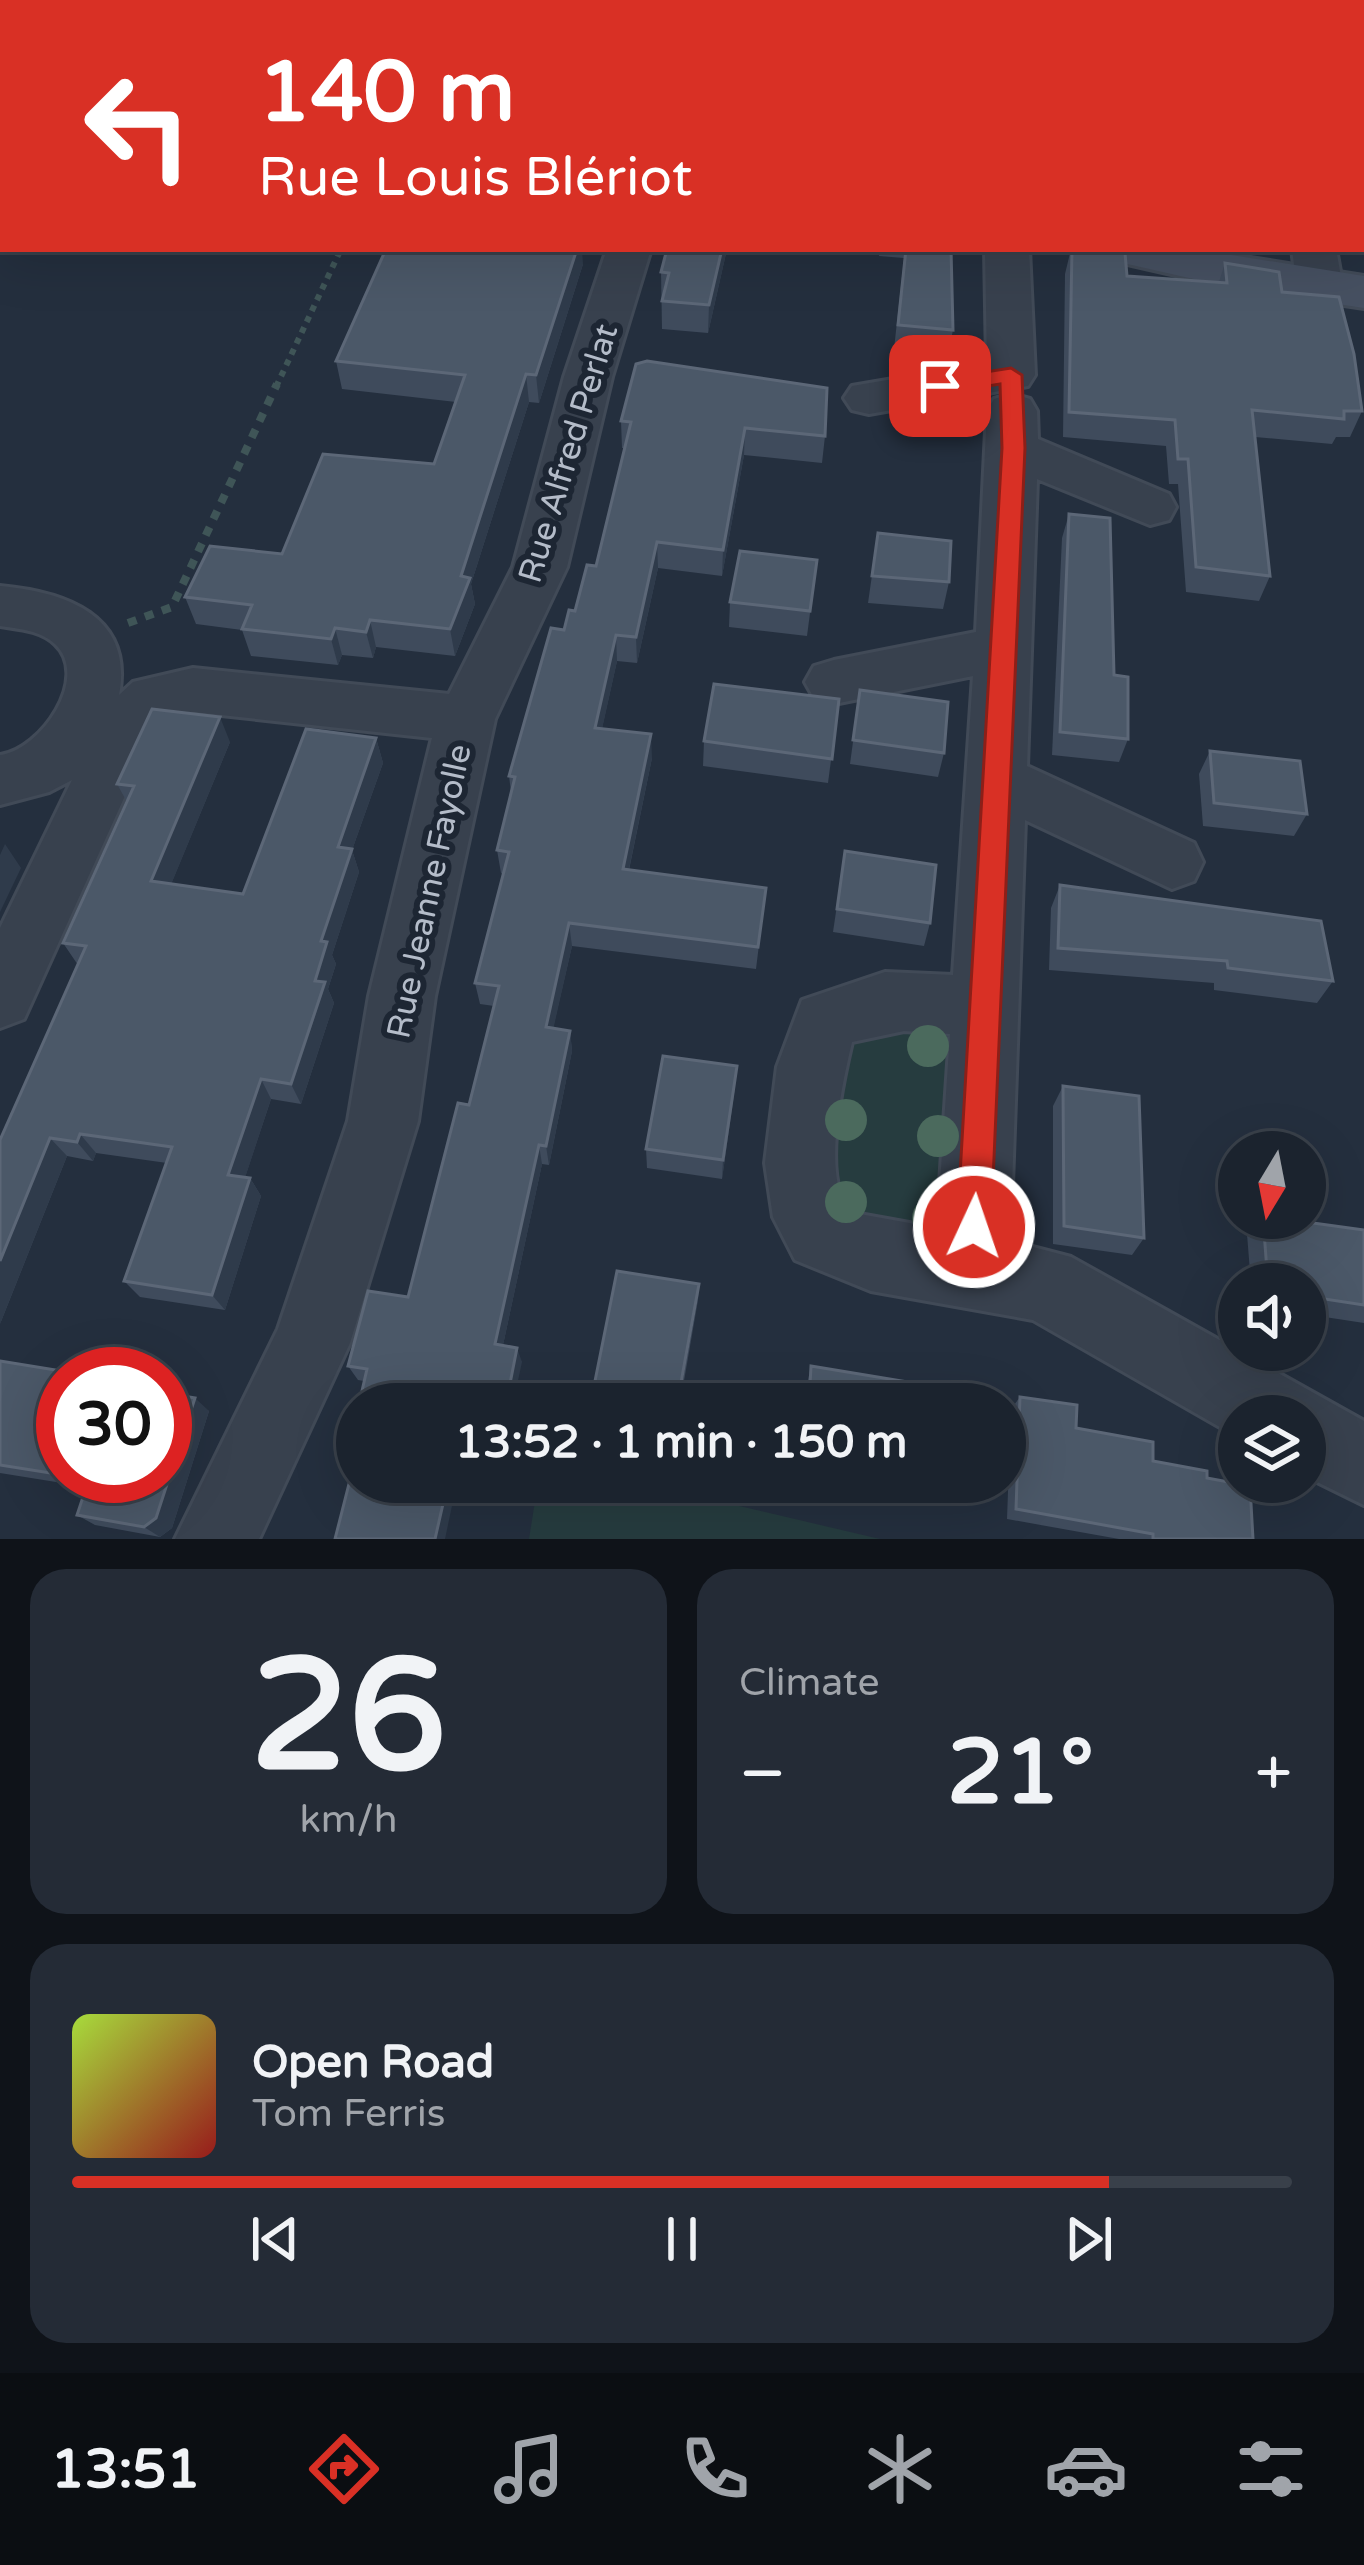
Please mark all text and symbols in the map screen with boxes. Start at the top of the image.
text: 140 m [258,43,515,144]
icon: left [60,48,216,204]
text: Rue Louis Blériot [258,145,693,210]
street label: Rue Alfred Perlat [511,319,626,587]
pin [889,335,991,437]
icon: arrive [907,353,973,419]
street label: Rue Jeanne Fayolle [379,741,480,1042]
north arrow [1218,1131,1326,1239]
map controls [1218,1131,1326,1503]
position arrow [911,1164,1037,1290]
button: sound [1218,1263,1326,1371]
speed limit sign: 30 [36,1347,192,1503]
button: layers [1218,1395,1326,1503]
text: 13:52 · 1 min · 150 m [455,1416,907,1470]
text: 26 [251,1624,446,1812]
text: Climate [739,1659,879,1706]
text: 21° [947,1719,1094,1828]
text: − [739,1734,786,1814]
text: + [1255,1734,1292,1814]
text: km/h [299,1796,398,1843]
text: Open Road [252,2036,494,2090]
text: Tom Ferris [252,2090,445,2137]
icon: previous [242,2206,308,2272]
icon: pause [649,2206,715,2272]
icon: next [1056,2206,1122,2272]
icon: directions [302,2427,386,2511]
icon: music [487,2427,571,2511]
icon: phone [673,2427,757,2511]
icon: climate [858,2427,942,2511]
icon: car [1044,2427,1128,2511]
icon: filters [1229,2427,1313,2511]
text: 13:51 [51,2437,200,2502]

